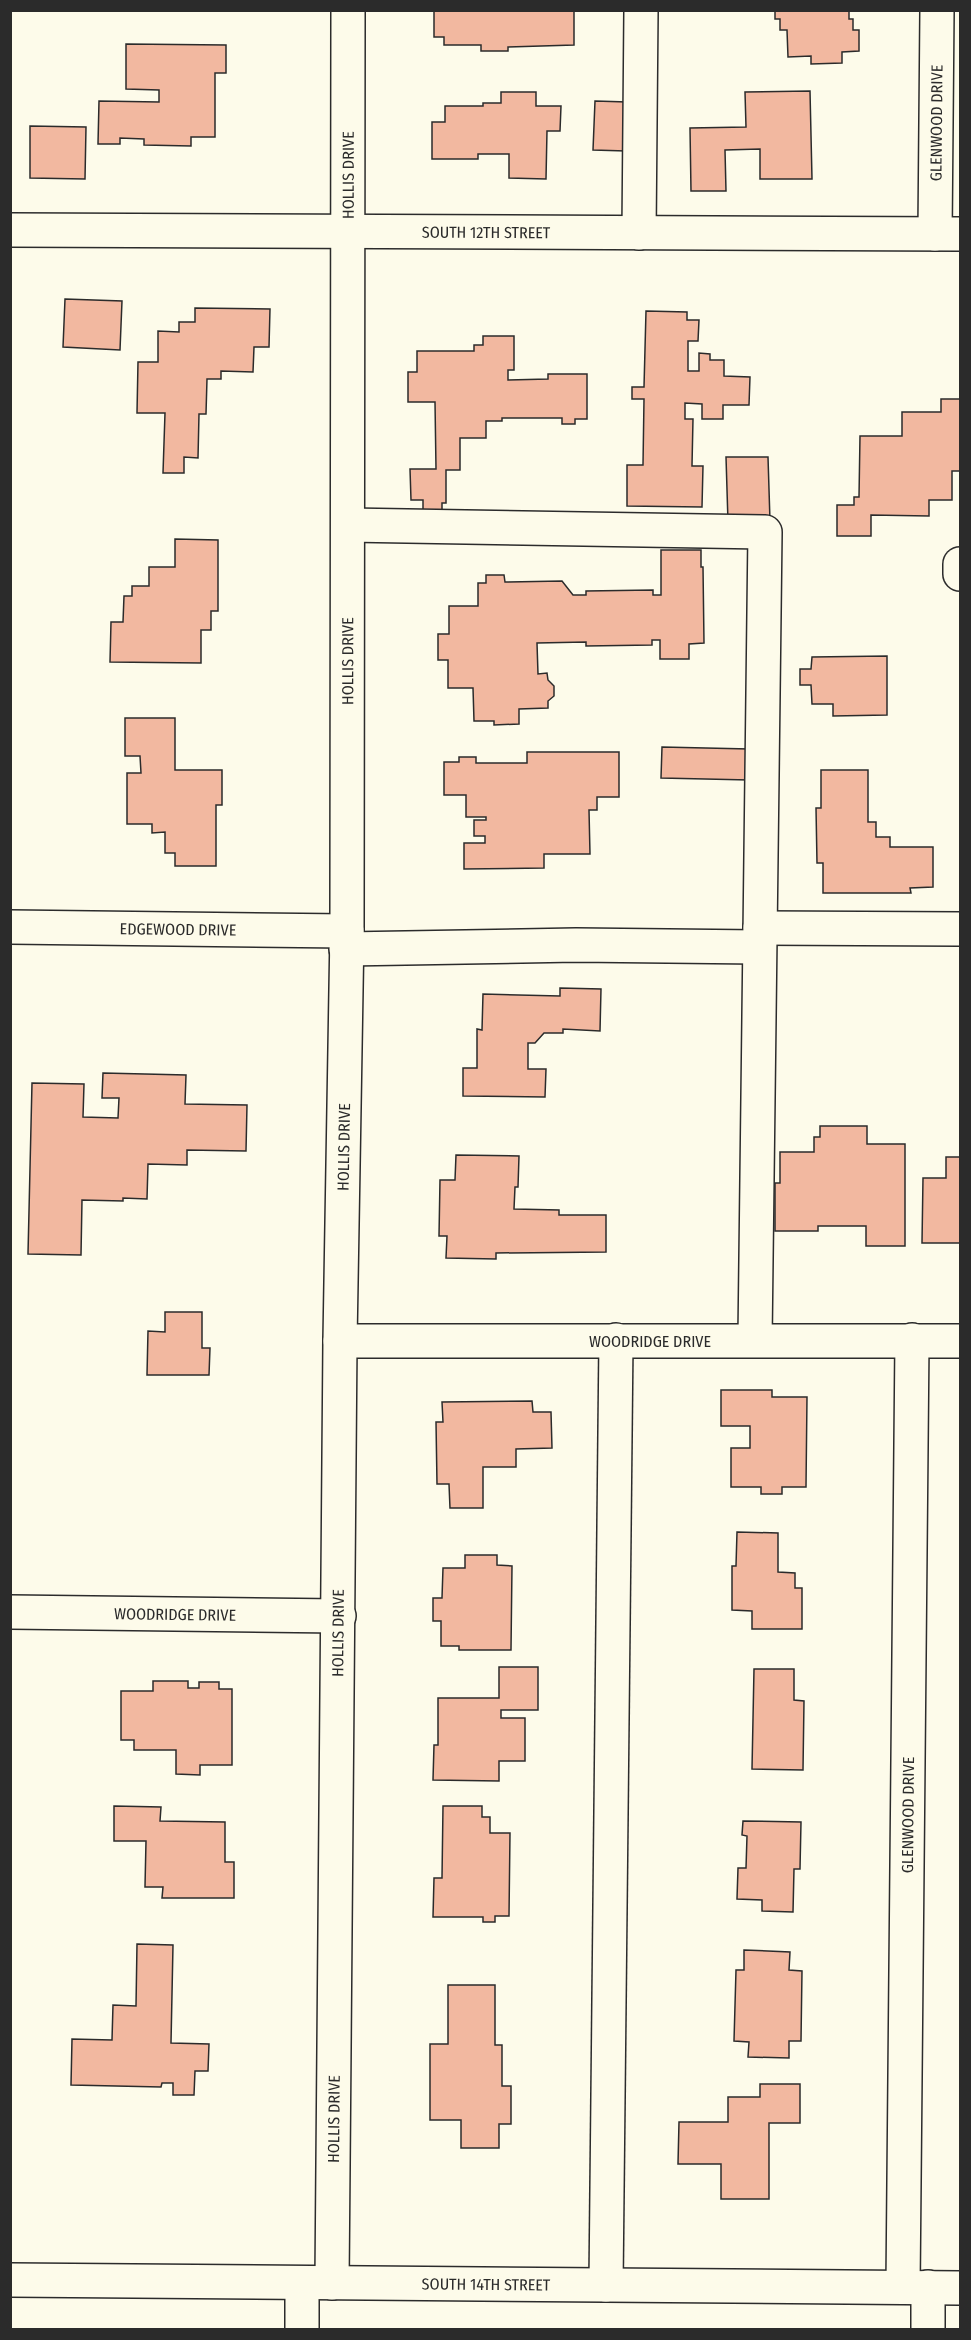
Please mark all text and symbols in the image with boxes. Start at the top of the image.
street label: GLENWOOD DRIVE [926,65,946,181]
street label: HOLLIS DRIVE [338,131,357,219]
street label: SOUTH 12TH STREET [422,222,551,242]
street label: HOLLIS DRIVE [338,617,357,705]
street label: EDGEWOOD DRIVE [120,919,236,939]
street label: HOLLIS DRIVE [333,1103,354,1191]
street label: WOODRIDGE DRIVE [589,1332,711,1351]
street label: HOLLIS DRIVE [328,1589,347,1677]
street label: WOODRIDGE DRIVE [114,1604,236,1624]
street label: GLENWOOD DRIVE [897,1757,918,1873]
street label: HOLLIS DRIVE [324,2075,343,2163]
street label: SOUTH 14TH STREET [422,2274,551,2294]

